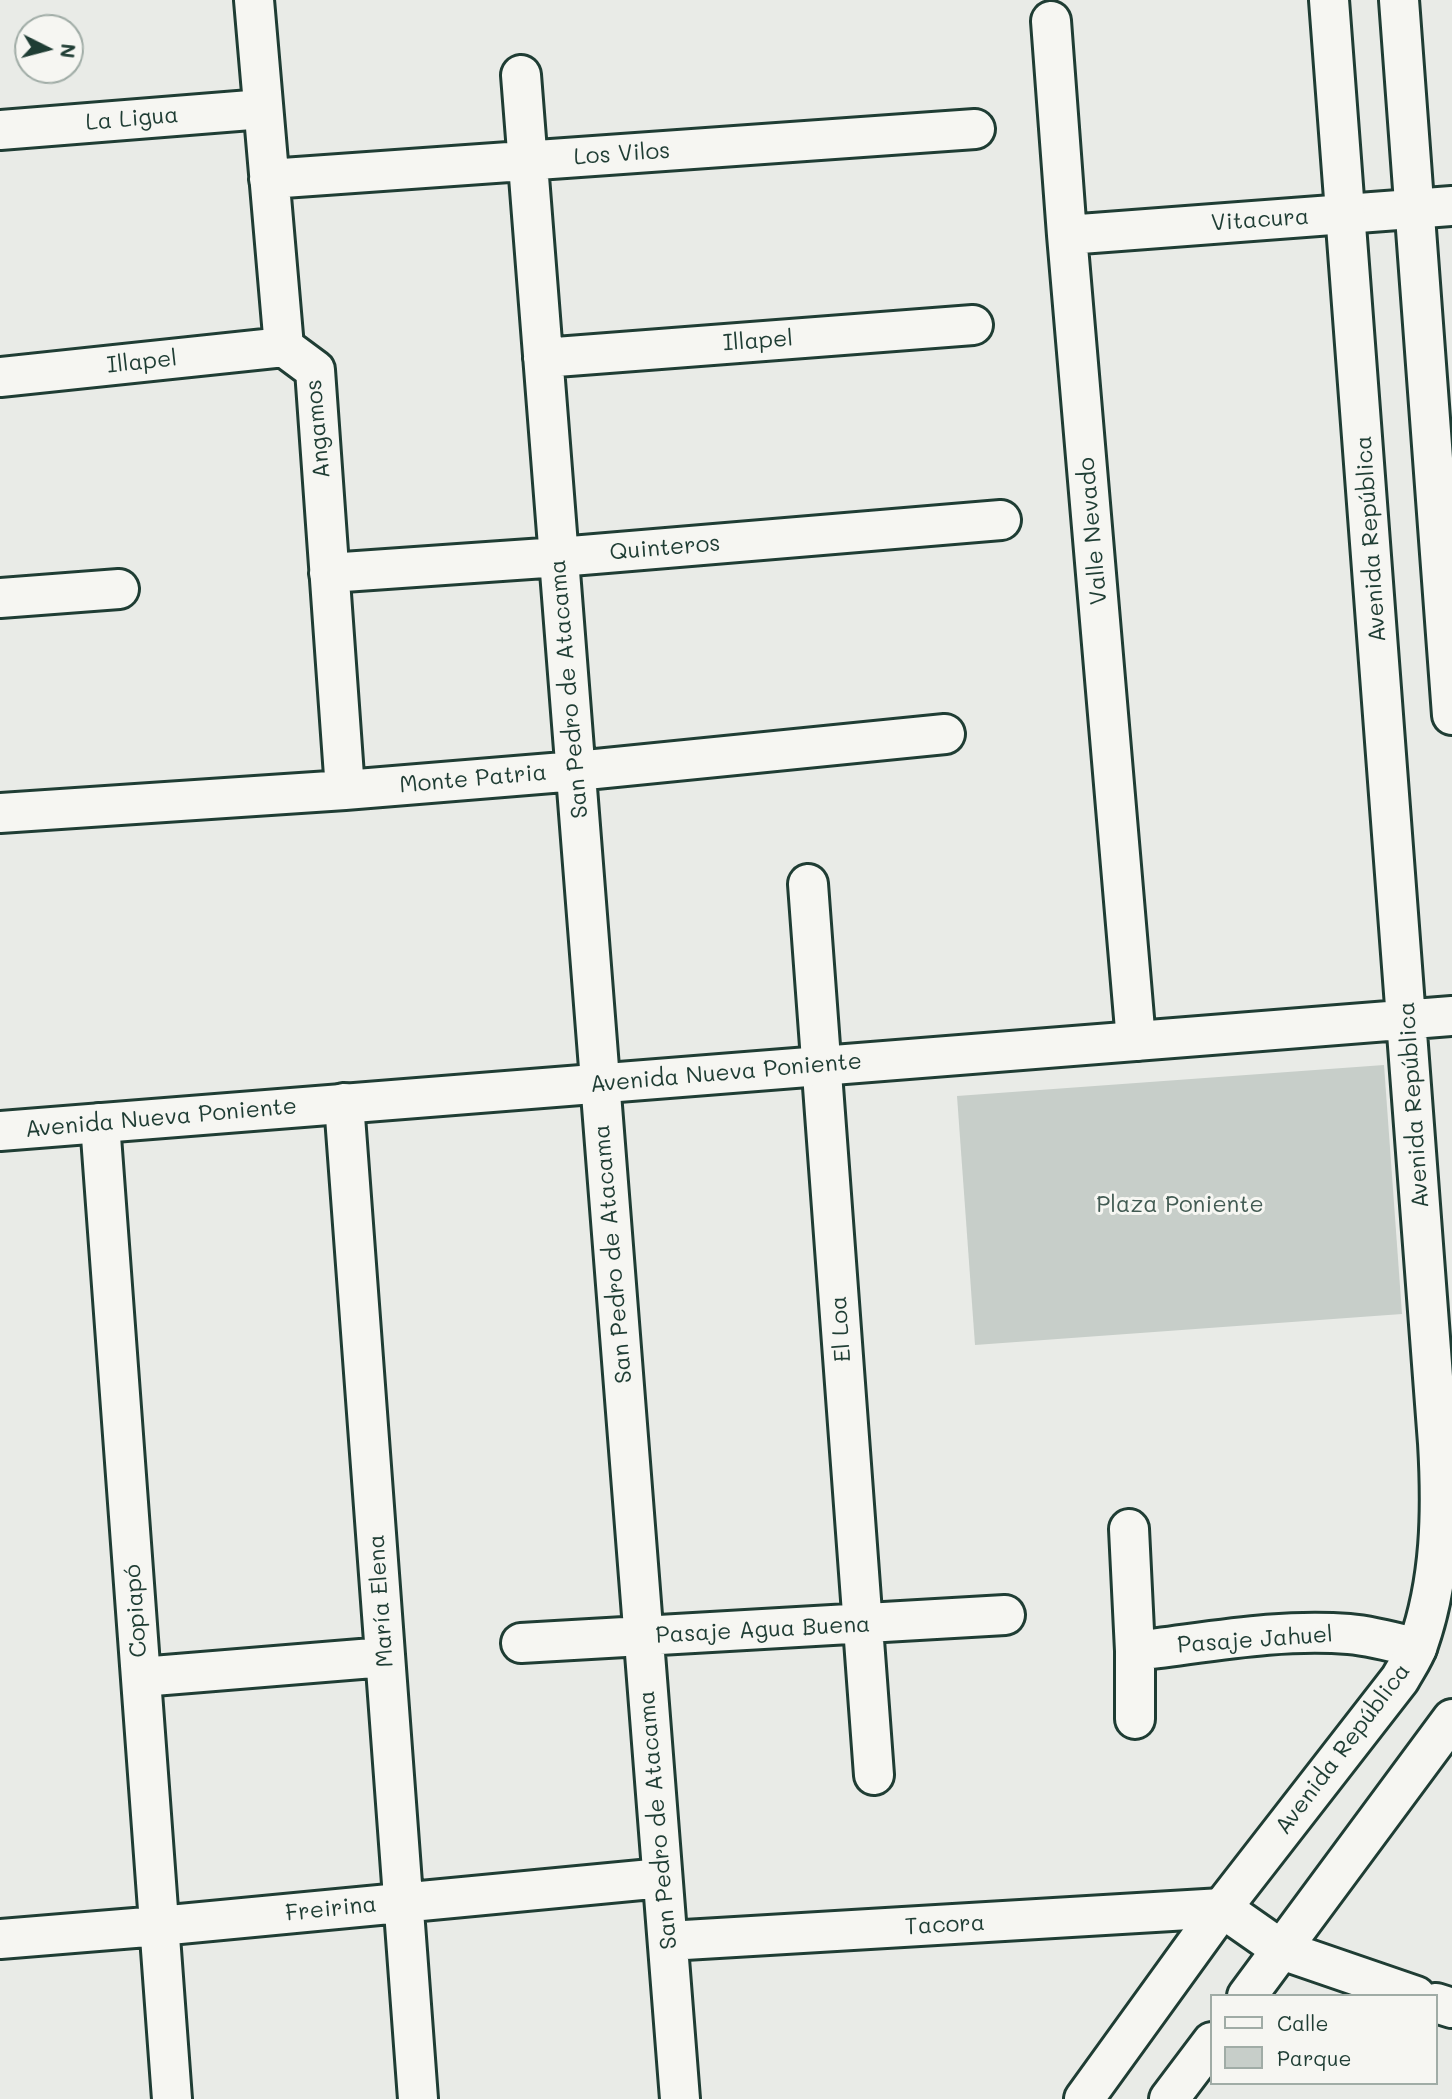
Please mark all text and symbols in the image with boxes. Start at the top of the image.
north arrow [14,14,84,84]
text: N [55,43,82,60]
street label: La Ligua [84,101,180,137]
street label: Los Vilos [573,137,671,171]
street label: Vitacura [1210,203,1310,237]
street label: Illapel [722,325,794,357]
street label: Illapel [106,345,178,379]
street label: Angamos [300,378,336,480]
street label: Avenida República [1350,435,1392,643]
street label: Valle Nevado [1073,456,1113,606]
street label: Quinteros [608,529,722,567]
street label: San Pedro de Atacama [544,558,594,820]
street label: Monte Patria [398,759,548,799]
street label: Avenida República [1393,1001,1435,1209]
street label: Avenida Nueva Poniente [589,1047,863,1099]
street label: Avenida Nueva Poniente [24,1092,298,1144]
street label: San Pedro de Atacama [588,1123,638,1385]
park label: Plaza Poniente [1096,1191,1264,1219]
street label: El Loa [825,1295,857,1363]
street label: María Elena [363,1534,399,1668]
street label: Copiapó [119,1563,153,1659]
street label: Pasaje Agua Buena [655,1611,871,1649]
street label: Pasaje Jahuel [1176,1621,1334,1659]
street label: Avenida República [1270,1658,1416,1840]
street label: San Pedro de Atacama [633,1689,683,1951]
street label: Freirina [284,1891,378,1927]
street label: Tacora [904,1909,986,1941]
legend [1210,1994,1438,2085]
text: Calle [1277,2009,1329,2036]
text: Parque [1277,2044,1351,2071]

